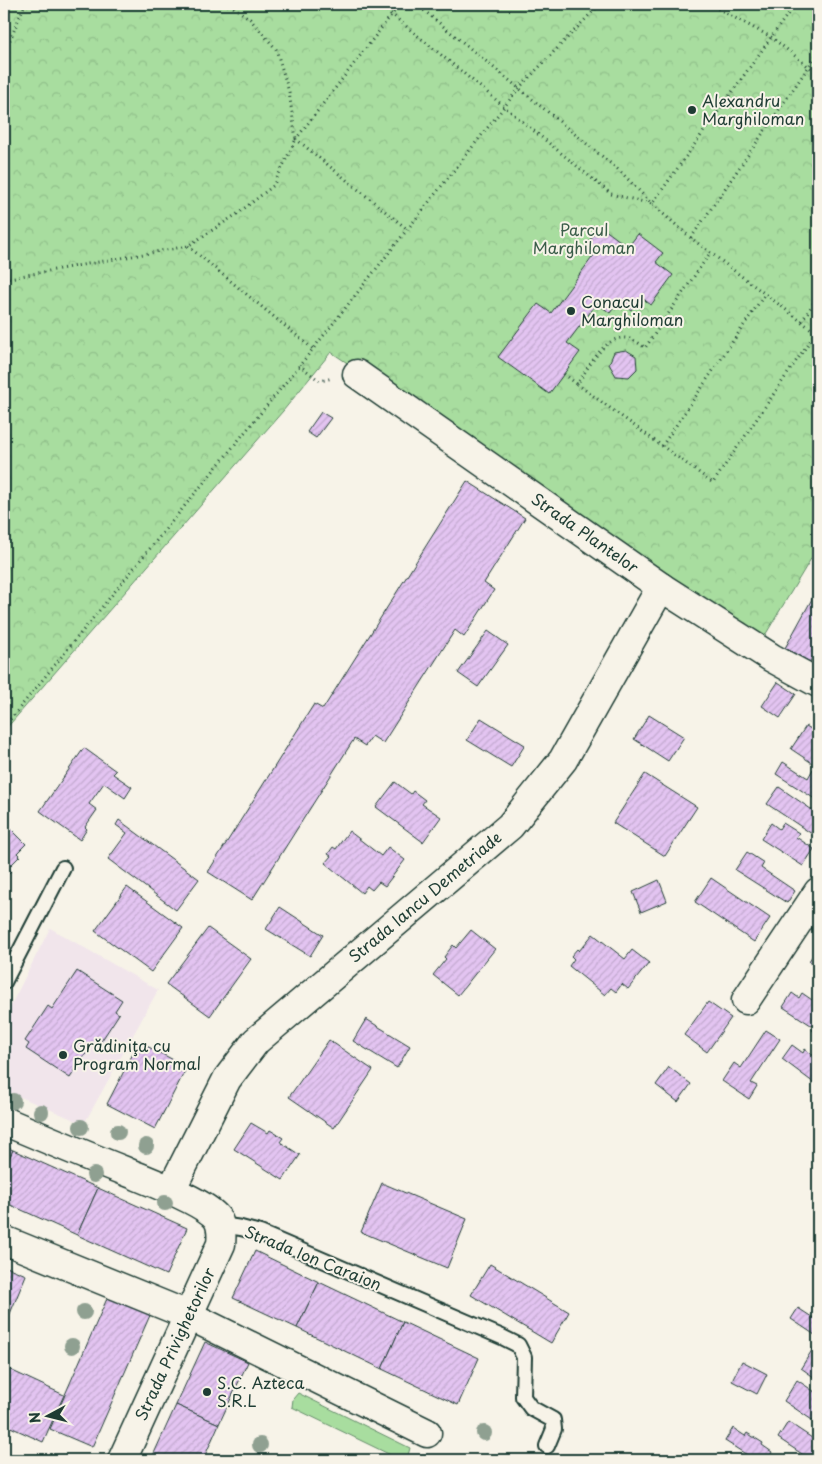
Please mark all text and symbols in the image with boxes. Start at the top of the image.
place label: Alexandru Marghiloman [702,88,804,130]
marker: Alexandru Marghiloman [686,104,698,116]
park label: Parcul Marghiloman [533,217,635,259]
place label: Conacul Marghiloman [581,289,683,331]
marker: Conacul Marghiloman [565,305,577,317]
street label: Strada Plantelor [527,486,645,578]
street label: Strada Iancu Demetriade [343,825,506,968]
place label: Grădiniţa cu Program Normal [73,1033,201,1075]
marker: Grădiniţa cu Program Normal [57,1049,69,1061]
street label: Strada Ion Caraion [241,1219,385,1296]
street label: Strada Privighetorilor [128,1263,220,1424]
place label: S.C. Azteca S.R.L [217,1370,304,1412]
marker: S.C. Azteca S.R.L [201,1386,213,1398]
north arrow [22,1392,72,1442]
text: N [24,1411,46,1424]

